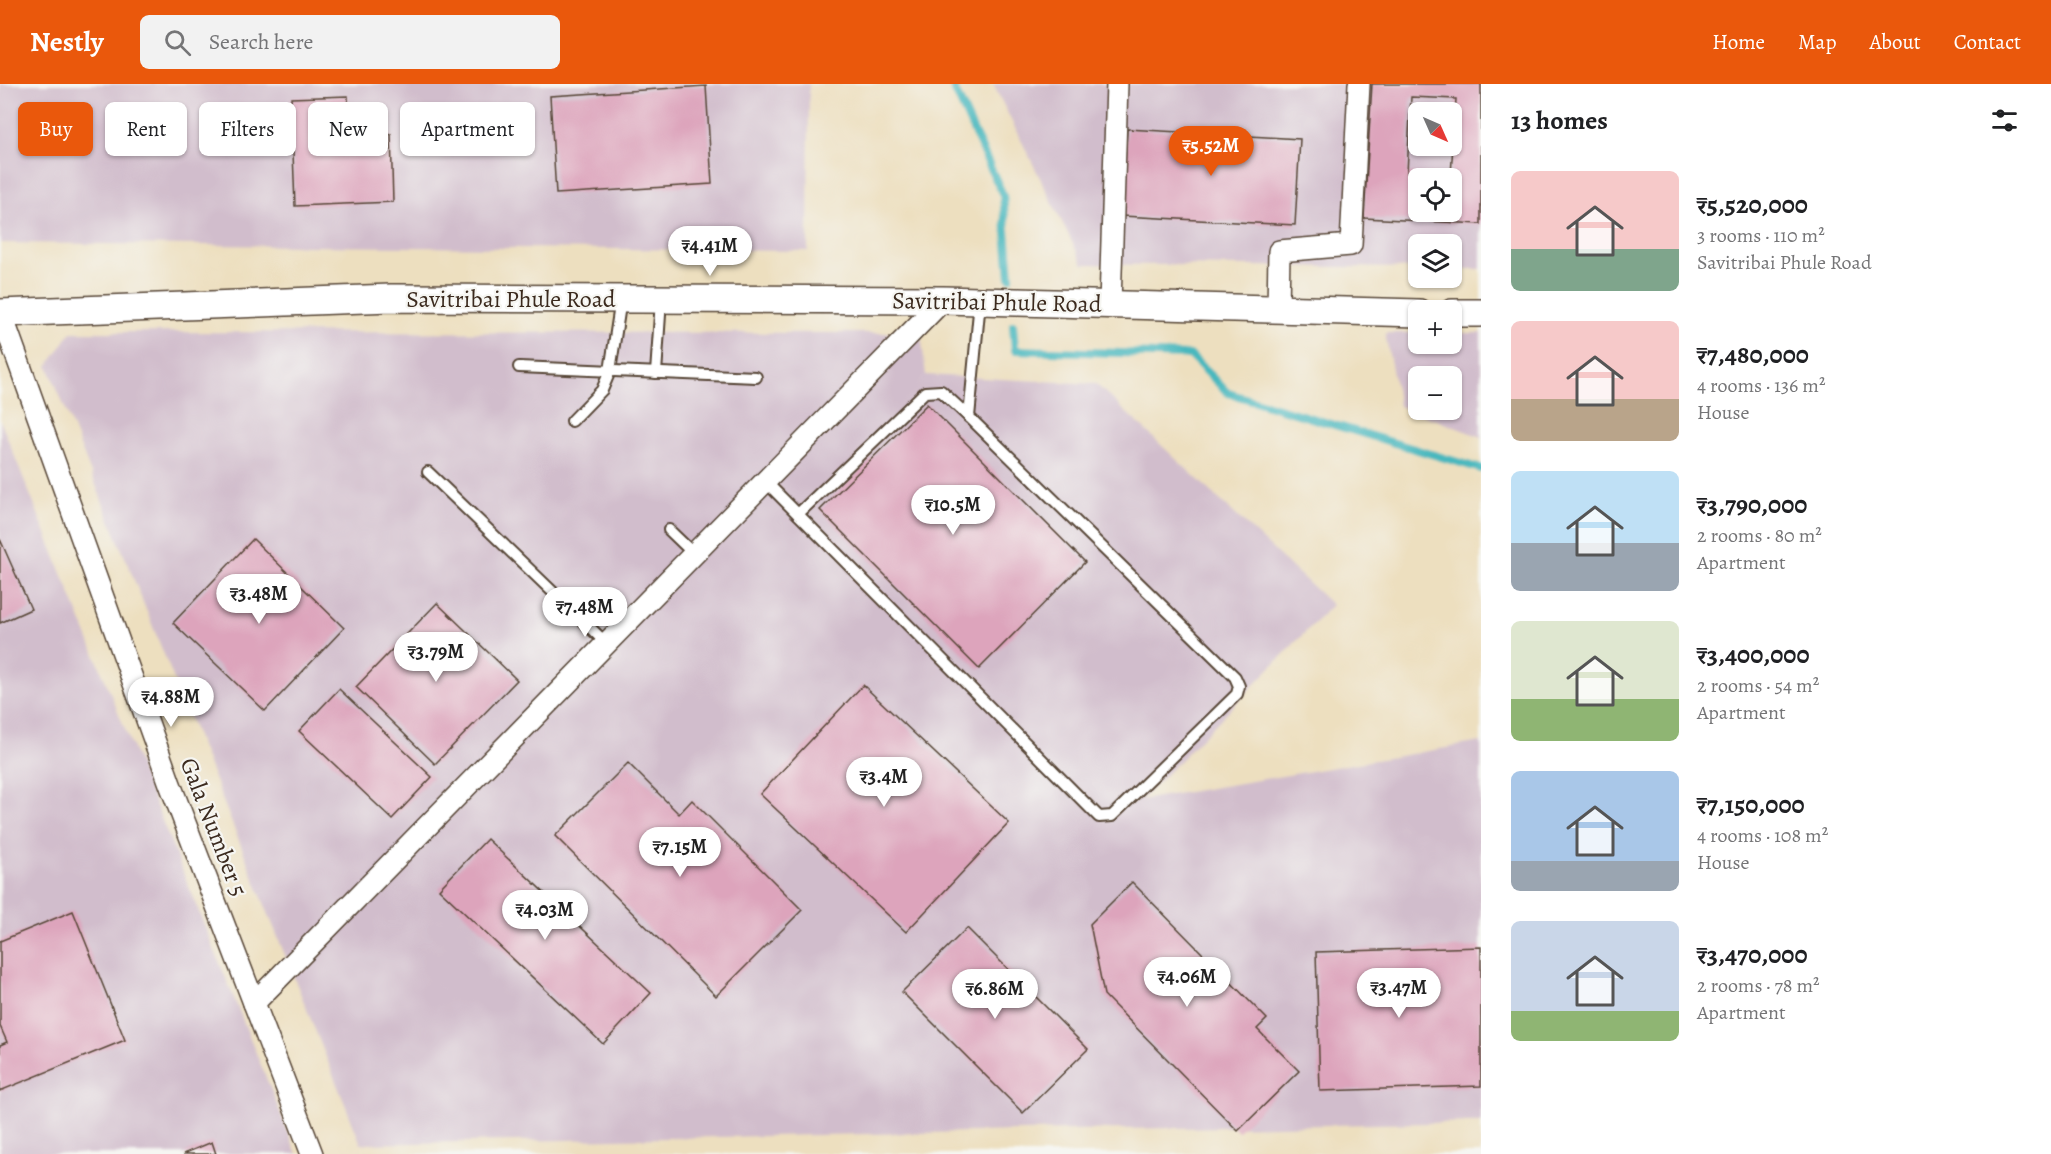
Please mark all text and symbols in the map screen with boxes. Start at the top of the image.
search box [140,15,560,69]
text: Nestly [30,23,104,61]
icon: search [161,26,194,59]
text: Search here [209,27,313,57]
text: Home [1712,28,1765,56]
text: Map [1798,28,1836,56]
text: About [1869,28,1921,56]
text: Contact [1954,28,2021,56]
chip: Buy [18,102,93,156]
chip: Rent [105,102,187,156]
chip: Filters [199,102,296,156]
chip: New [308,102,388,156]
chip: Apartment [400,102,535,156]
north arrow [1408,102,1462,156]
map controls [1408,102,1462,420]
text: 13 homes [1511,103,1608,138]
icon: filters [1988,104,2021,137]
pin: ₹5.52M [1162,126,1260,177]
text: ₹5.52M [1183,132,1239,159]
button: locate [1408,168,1462,222]
text: ₹5,520,000 [1697,187,1808,222]
icon: home [1559,195,1631,267]
text: 3 rooms · 110 m² [1697,222,1825,249]
pin: ₹4.41M [661,226,759,277]
text: ₹4.41M [682,232,738,259]
button: layers [1408,234,1462,288]
text: Savitribai Phule Road [1697,249,1872,276]
street label: Savitribai Phule Road [406,283,616,315]
street label: Savitribai Phule Road [892,284,1102,320]
button: + [1408,300,1462,354]
text: ₹7,480,000 [1697,337,1809,372]
icon: home [1559,345,1631,417]
button: − [1408,366,1462,420]
text: 4 rooms · 136 m² [1697,372,1826,399]
text: House [1697,399,1749,426]
pin: ₹10.5M [904,485,1002,536]
text: ₹3,790,000 [1697,487,1807,522]
text: ₹10.5M [925,491,981,518]
icon: home [1559,495,1631,567]
text: 2 rooms · 80 m² [1697,522,1822,549]
text: Apartment [1697,549,1786,576]
pin: ₹3.48M [210,574,308,625]
text: ₹3.48M [230,580,288,607]
pin: ₹7.48M [536,587,634,638]
text: ₹7.48M [556,593,614,620]
pin: ₹3.79M [387,632,485,683]
text: ₹3,400,000 [1697,637,1810,672]
text: ₹3.79M [408,638,464,665]
icon: home [1559,645,1631,717]
text: 2 rooms · 54 m² [1697,672,1819,699]
pin: ₹4.88M [122,677,220,728]
text: ₹4.88M [142,683,200,710]
text: Apartment [1697,699,1786,726]
street label: Gala Number 5 [173,753,255,901]
pin: ₹3.4M [842,757,926,808]
text: ₹3.4M [860,763,908,790]
text: ₹7,150,000 [1697,787,1805,822]
icon: home [1559,795,1631,867]
text: 4 rooms · 108 m² [1697,822,1828,849]
pin: ₹7.15M [631,827,729,878]
text: ₹7.15M [653,833,707,860]
text: House [1697,849,1749,876]
pin: ₹4.03M [496,890,594,941]
text: ₹4.03M [516,896,574,923]
text: ₹3,470,000 [1697,937,1808,972]
icon: home [1559,945,1631,1017]
pin: ₹4.06M [1138,957,1236,1008]
text: ₹4.06M [1158,963,1216,990]
pin: ₹3.47M [1350,968,1448,1019]
pin: ₹6.86M [946,969,1044,1020]
text: 2 rooms · 78 m² [1697,972,1820,999]
text: ₹3.47M [1371,974,1427,1001]
text: ₹6.86M [966,975,1024,1002]
text: Apartment [1697,999,1786,1026]

